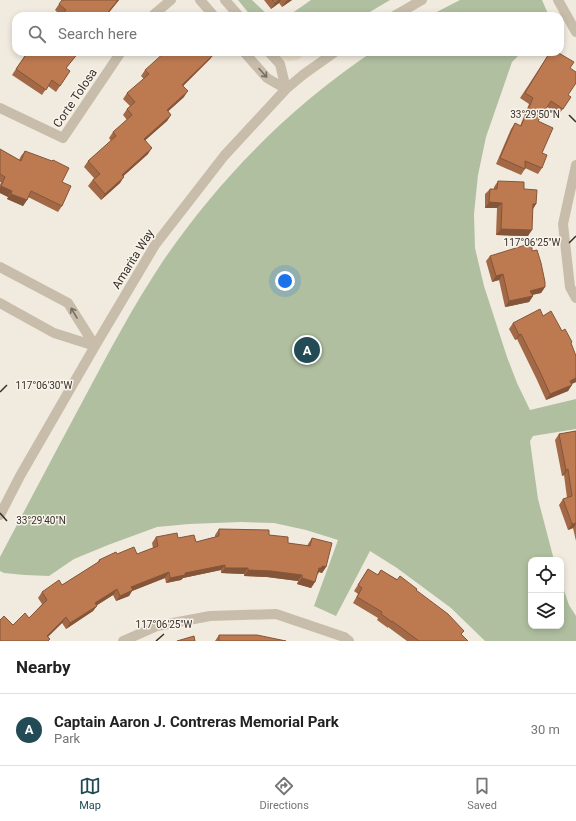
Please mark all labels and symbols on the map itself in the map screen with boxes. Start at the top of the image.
street label: Corte Tolosa [50,66,100,130]
one-way arrow [258,68,267,79]
text: 33°29'50"N [510,109,560,120]
street label: Amarita Way [109,226,157,291]
text: 117°06'25"W [504,237,561,248]
your location [275,271,295,291]
one-way arrow [70,308,78,319]
pin: A [294,335,320,365]
text: 117°06'30"W [16,380,73,391]
text: 33°29'40"N [16,515,66,526]
text: 117°06'25"W [136,619,193,630]

